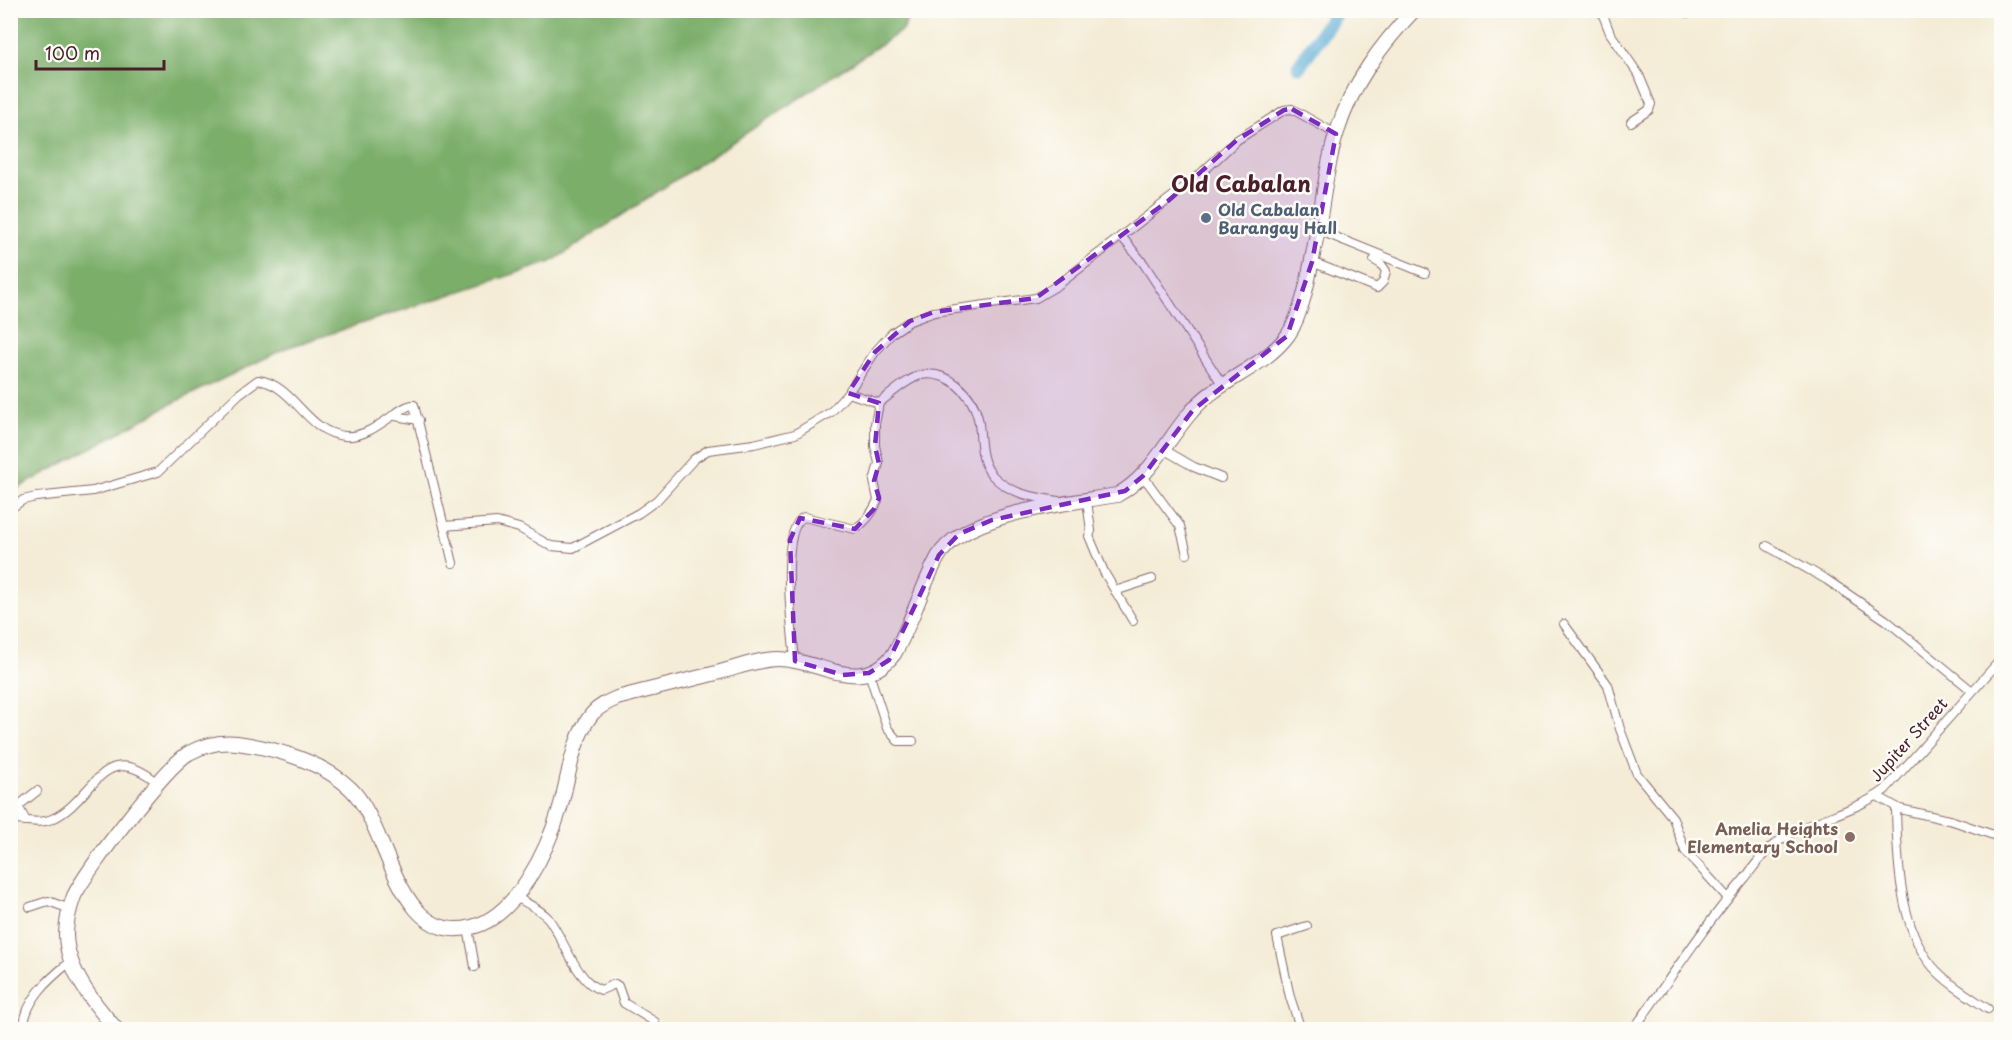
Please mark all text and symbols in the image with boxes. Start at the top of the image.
scale bar [36,33,164,71]
text: 100 m [45,39,100,66]
district label: Old Cabalan [1171,166,1311,199]
place label: Old Cabalan Barangay Hall [1218,197,1337,239]
marker: Old Cabalan Barangay Hall [1199,211,1213,225]
street label: Jupiter Street [1864,691,1953,786]
place label: Amelia Heights Elementary School [1687,816,1838,858]
marker: Amelia Heights Elementary School [1843,830,1857,844]

